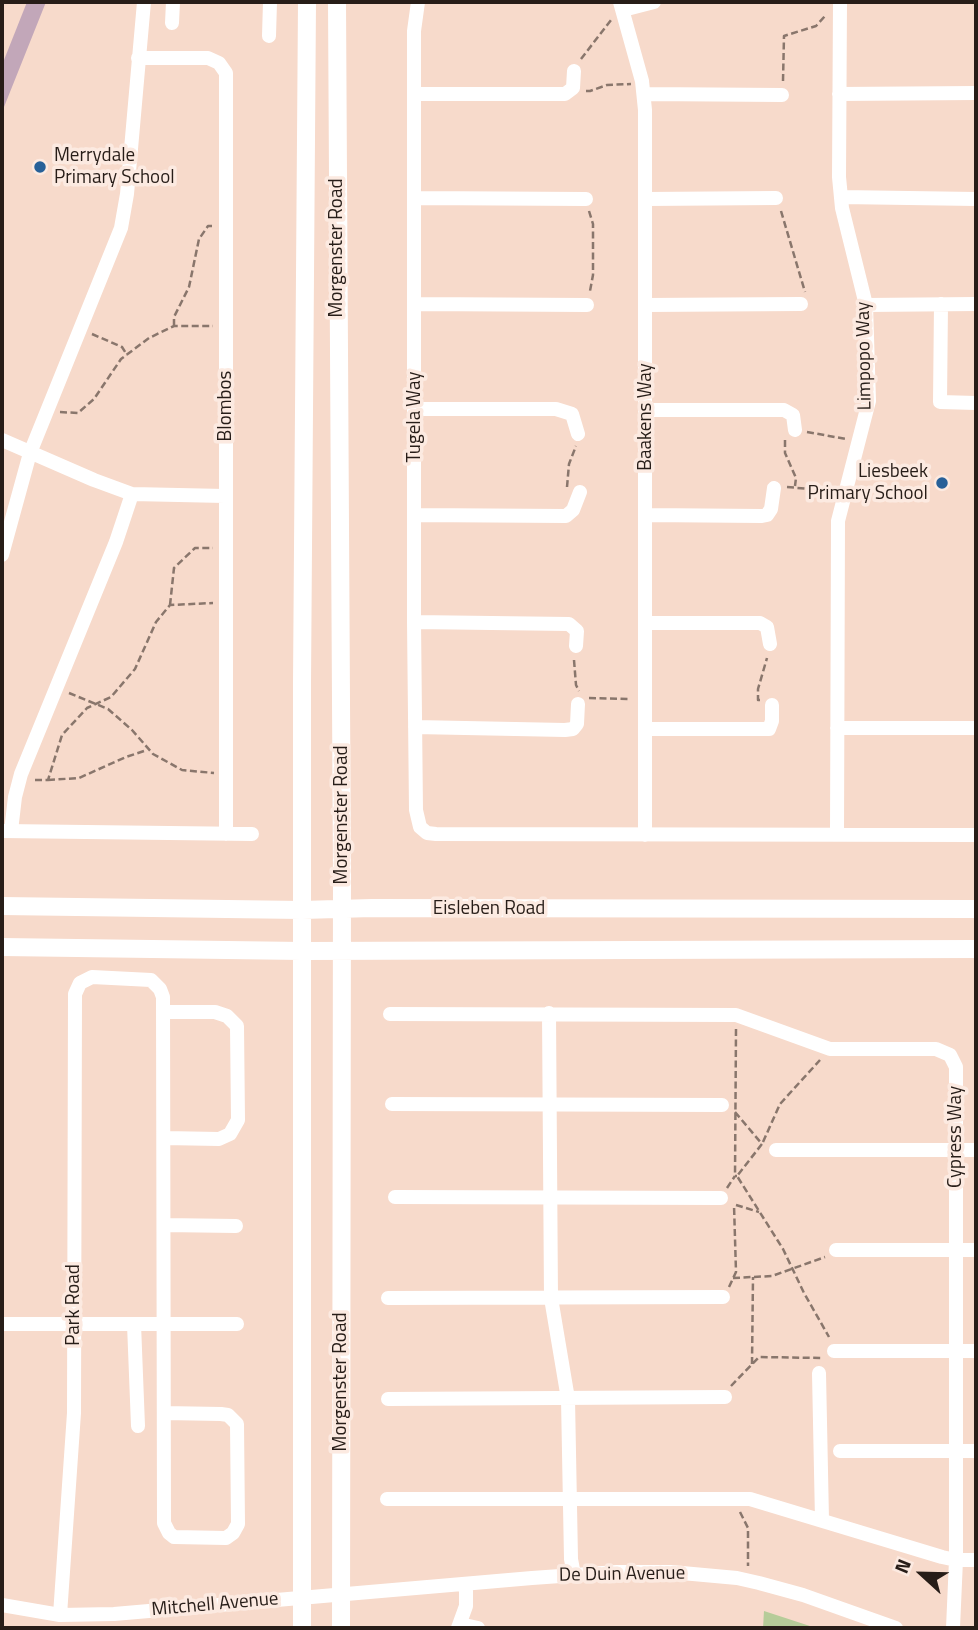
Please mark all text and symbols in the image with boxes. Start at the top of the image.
place label: Merrydale Primary School [54,145,175,189]
marker: Merrydale Primary School [32,159,48,175]
street label: Morgenster Road [326,179,348,317]
street label: Limpopo Way [853,302,877,410]
street label: Baakens Way [635,363,657,471]
street label: Blombos [215,371,237,441]
street label: Tugela Way [404,371,426,463]
place label: Liesbeek Primary School [807,461,928,505]
marker: Liesbeek Primary School [934,475,950,491]
street label: Morgenster Road [331,746,353,884]
street label: Eisleben Road [433,898,545,920]
street label: Cypress Way [945,1086,967,1188]
street label: Park Road [63,1264,85,1346]
street label: Morgenster Road [330,1313,352,1451]
north arrow [887,1539,957,1609]
text: N [886,1554,918,1577]
street label: De Duin Avenue [559,1562,685,1588]
street label: Mitchell Avenue [151,1588,279,1622]

